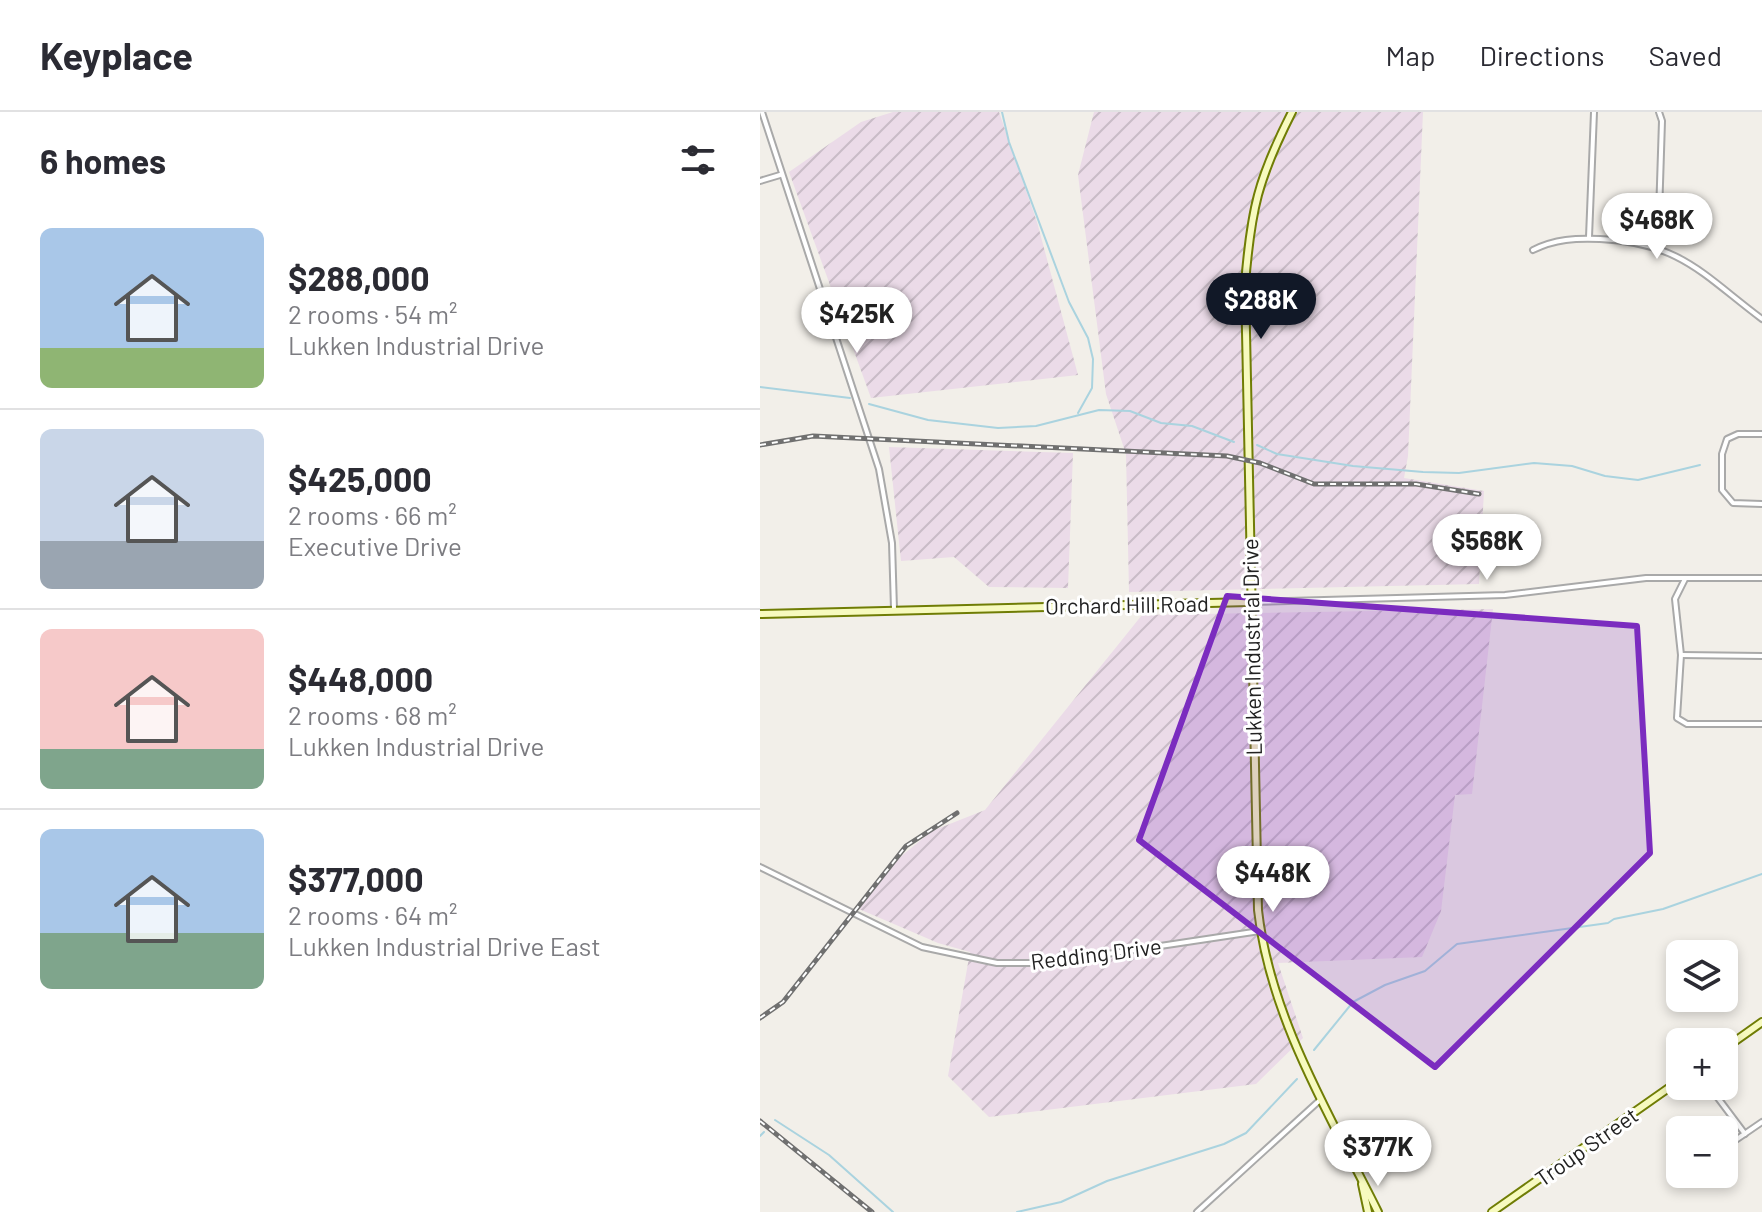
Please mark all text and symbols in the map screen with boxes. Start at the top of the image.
text: Keyplace [40,32,193,78]
text: Map [1386,38,1435,72]
text: Directions [1479,38,1605,72]
text: Saved [1649,38,1722,72]
icon: filters [676,138,720,182]
text: 6 homes [40,140,166,181]
pin: $468K [1601,193,1713,261]
text: $468K [1620,203,1694,234]
text: $288,000 [288,257,430,298]
icon: home [104,260,200,356]
pin: $288K [1205,273,1317,341]
text: $288K [1224,283,1298,314]
pin: $425K [801,287,913,355]
text: $425K [819,297,895,328]
text: 2 rooms · 54 m² [288,298,458,329]
text: Lukken Industrial Drive [288,329,544,360]
text: $425,000 [288,458,432,499]
icon: home [104,461,200,557]
text: 2 rooms · 66 m² [288,499,457,530]
pin: $568K [1431,514,1543,582]
text: $568K [1450,524,1524,555]
text: Executive Drive [288,530,462,561]
street label: Lukken Industrial Drive [1236,538,1266,756]
street label: Orchard Hill Road [1045,590,1209,618]
text: $448,000 [288,658,433,699]
icon: home [104,661,200,757]
text: 2 rooms · 68 m² [288,699,457,730]
text: Lukken Industrial Drive [288,730,544,761]
pin: $448K [1217,846,1329,914]
text: $448K [1235,856,1311,887]
text: $377,000 [288,858,424,899]
icon: home [104,861,200,957]
text: 2 rooms · 64 m² [288,899,458,930]
text: Lukken Industrial Drive East [288,930,601,961]
street label: Redding Drive [1029,932,1163,974]
map controls [1666,940,1738,1188]
button: layers [1666,940,1738,1012]
button: + [1666,1028,1738,1100]
street label: Troup Street [1530,1101,1642,1191]
button: − [1666,1116,1738,1188]
pin: $377K [1322,1120,1434,1188]
text: $377K [1343,1130,1413,1161]

